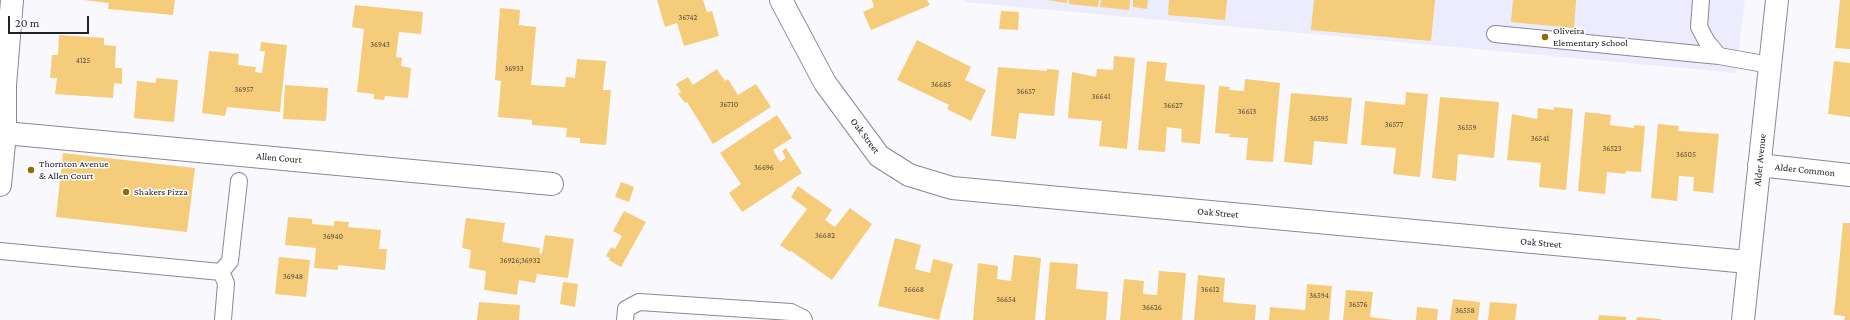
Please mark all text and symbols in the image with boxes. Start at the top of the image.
scale bar [10,8,91,34]
house number: 36742 [679,13,697,23]
text: 20 m [15,16,39,30]
place label: Oliveira Elementary School [1553,25,1628,48]
marker: Oliveira Elementary School [1540,32,1550,42]
house number: 36943 [370,40,390,50]
house number: 4125 [76,56,90,66]
house number: 36933 [504,64,524,74]
house number: 36685 [931,80,951,90]
house number: 36957 [235,85,253,95]
house number: 36657 [1016,87,1036,97]
house number: 36641 [1092,92,1110,102]
house number: 36710 [720,100,738,110]
house number: 36627 [1163,101,1183,111]
house number: 36613 [1238,107,1256,117]
house number: 36595 [1309,114,1329,124]
street label: Oak Street [848,116,882,156]
house number: 36577 [1385,120,1403,130]
house number: 36559 [1457,123,1477,133]
street label: Alder Avenue [1751,133,1769,187]
house number: 36541 [1531,134,1549,144]
house number: 36523 [1603,144,1621,154]
street label: Allen Court [256,150,302,166]
house number: 36505 [1676,150,1696,160]
place label: Thornton Avenue & Allen Court [39,158,109,182]
street label: Alder Common [1774,161,1836,179]
house number: 36696 [754,163,774,173]
marker: Thornton Avenue & Allen Court [26,165,36,175]
place label: Shakers Pizza [134,186,188,198]
marker: Shakers Pizza [121,187,131,197]
street label: Oak Street [1197,205,1239,221]
house number: 36682 [815,231,835,241]
house number: 36940 [323,232,343,242]
street label: Oak Street [1520,235,1562,251]
house number: 36926;36932 [500,256,540,266]
house number: 36948 [283,272,303,282]
house number: 36668 [904,285,924,295]
house number: 36612 [1201,285,1219,295]
house number: 36594 [1309,291,1329,301]
house number: 36654 [996,295,1016,305]
house number: 36576 [1349,300,1367,310]
house number: 36626 [1142,303,1162,313]
house number: 36558 [1455,306,1475,316]

